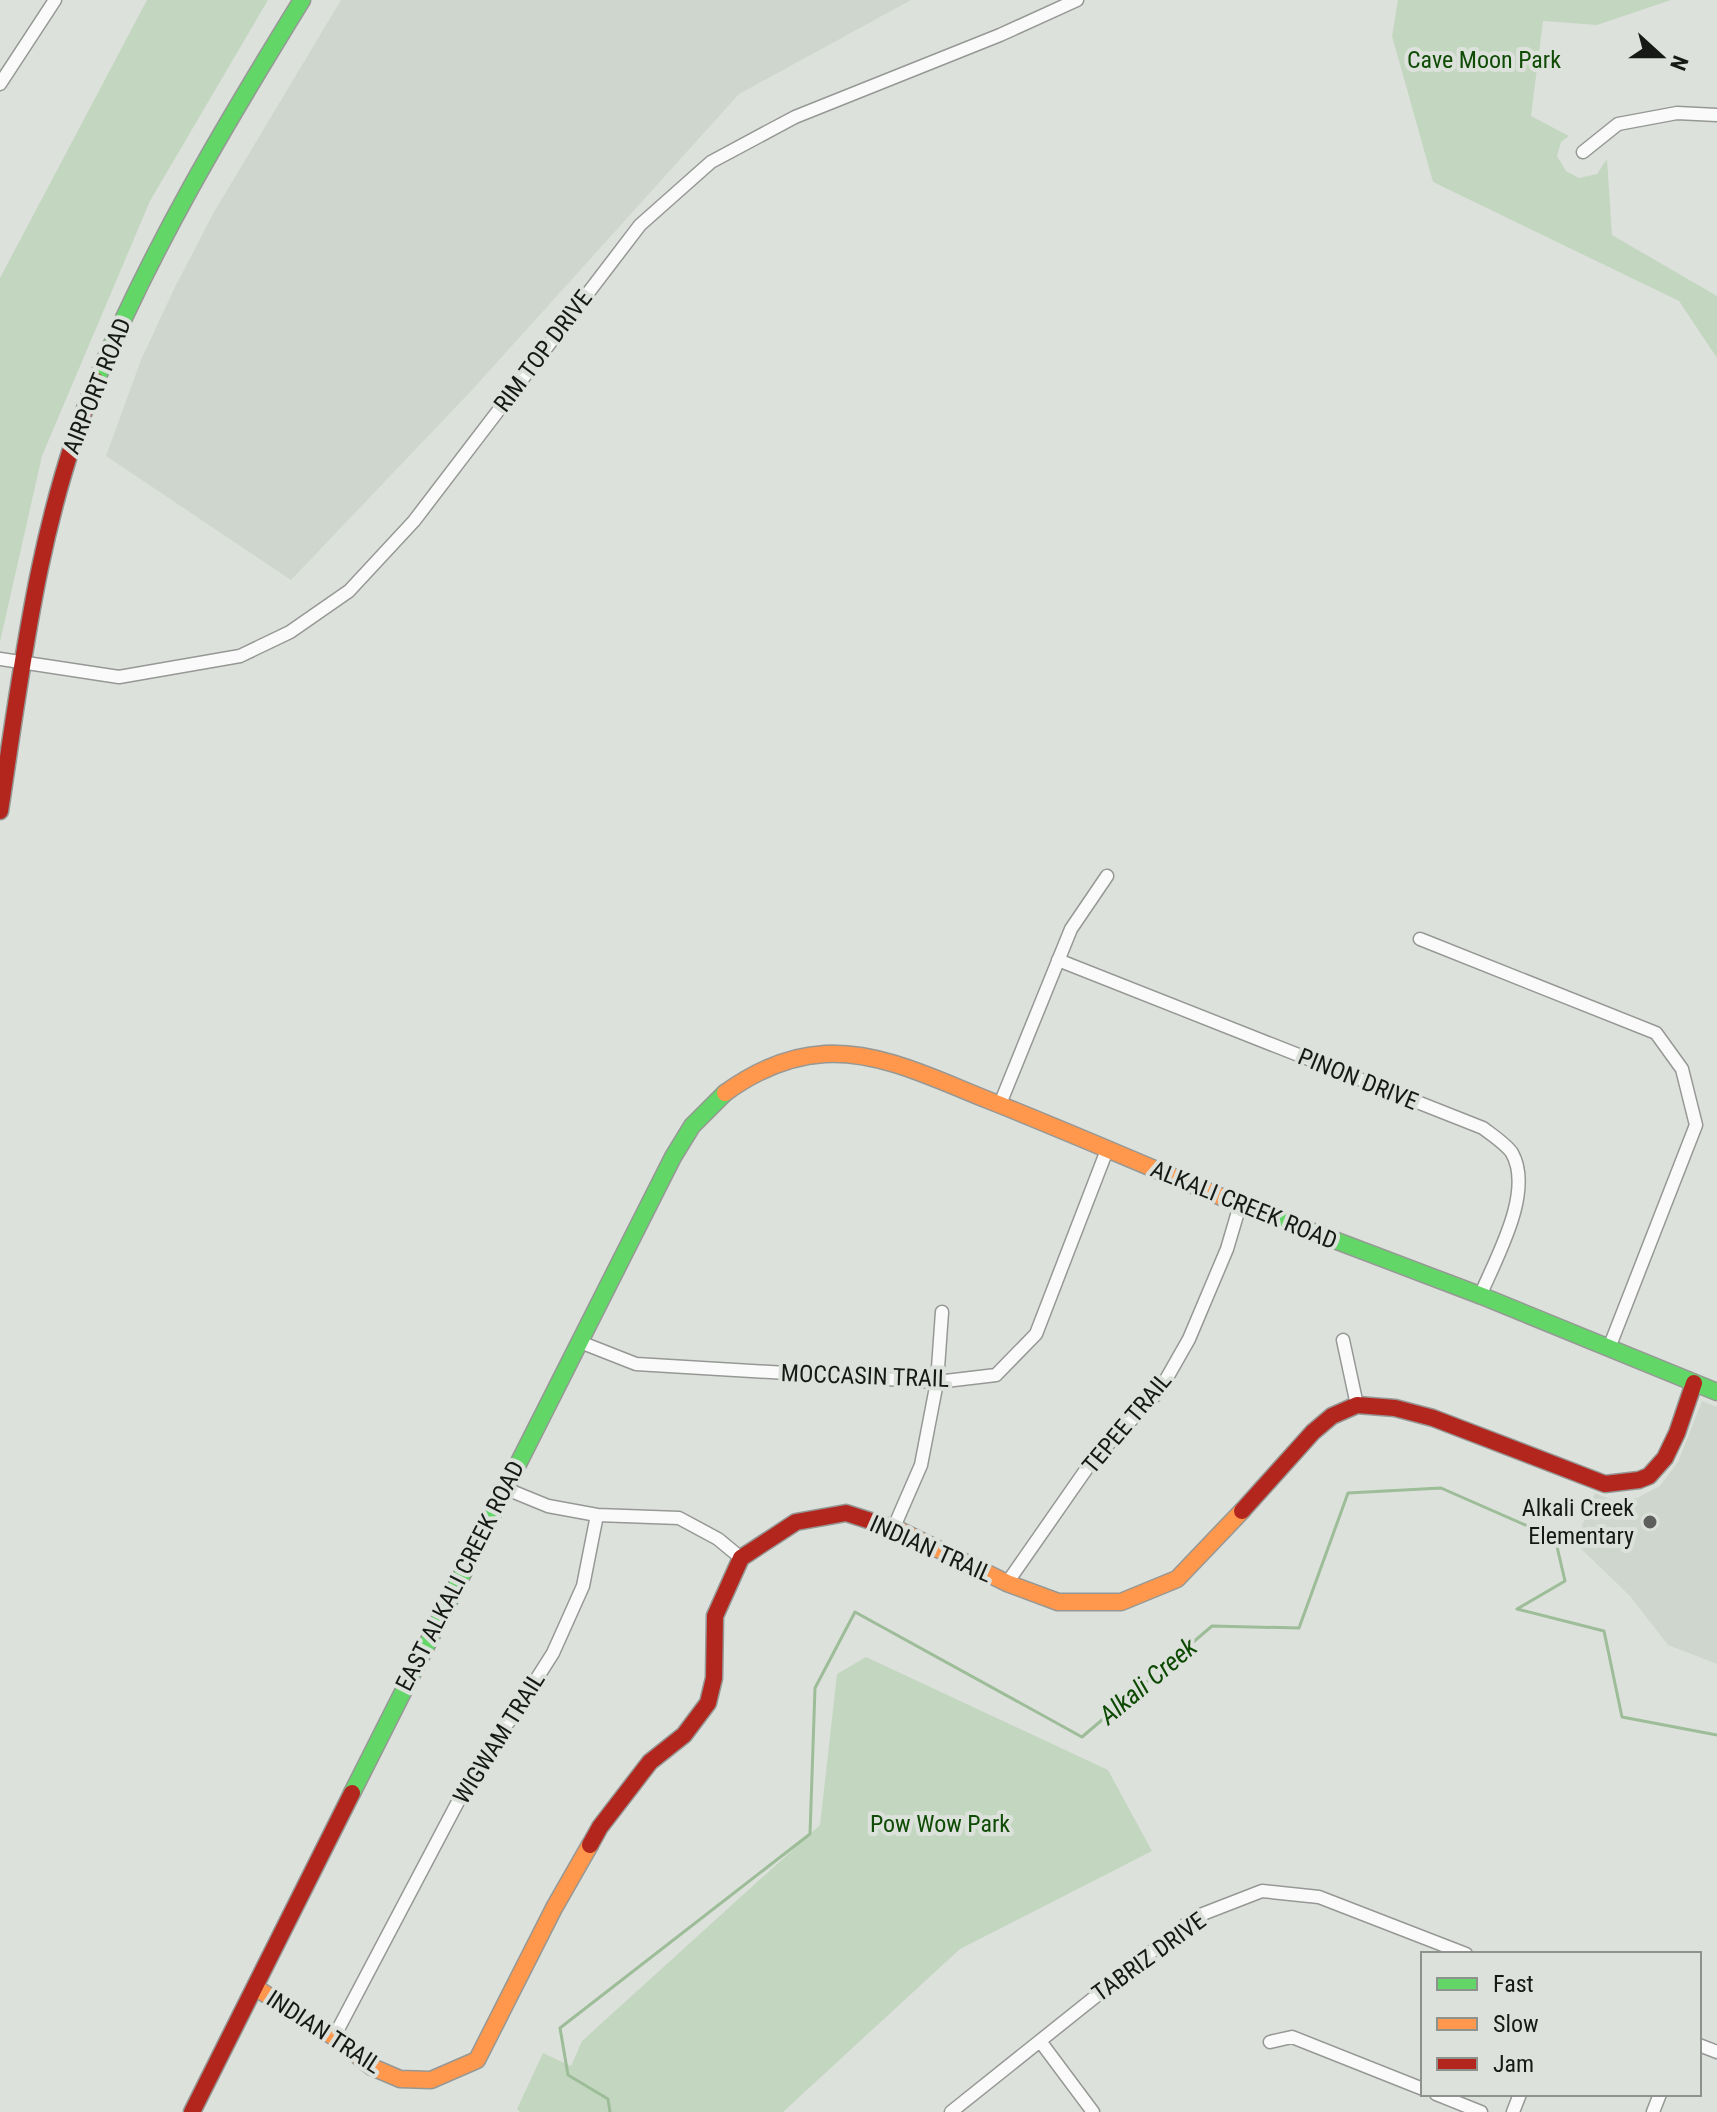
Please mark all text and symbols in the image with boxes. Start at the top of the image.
north arrow [1621,16,1701,96]
park label: Cave Moon Park [1407,46,1561,74]
text: N [1665,52,1693,74]
street label: RIM TOP DRIVE [488,285,598,417]
street label: AIRPORT ROAD [57,314,137,458]
street label: PINON DRIVE [1294,1042,1422,1116]
street label: ALKALI CREEK ROAD [1147,1155,1341,1255]
street label: MOCCASIN TRAIL [780,1359,950,1393]
street label: TEPEE TRAIL [1077,1367,1177,1479]
street label: EAST ALKALI CREEK ROAD [390,1456,530,1696]
place label: Alkali Creek Elementary [1522,1494,1634,1550]
street label: INDIAN TRAIL [865,1510,997,1588]
marker: Alkali Creek Elementary [1641,1513,1659,1531]
water label: Alkali Creek [1092,1631,1203,1731]
street label: WIGWAM TRAIL [447,1667,551,1809]
park label: Pow Wow Park [870,1810,1010,1838]
street label: TABRIZ DRIVE [1087,1907,1211,2007]
legend [1421,1952,1701,2096]
text: Fast [1493,1970,1534,1998]
street label: INDIAN TRAIL [261,1985,387,2079]
text: Slow [1493,2010,1539,2038]
text: Jam [1493,2050,1534,2078]

